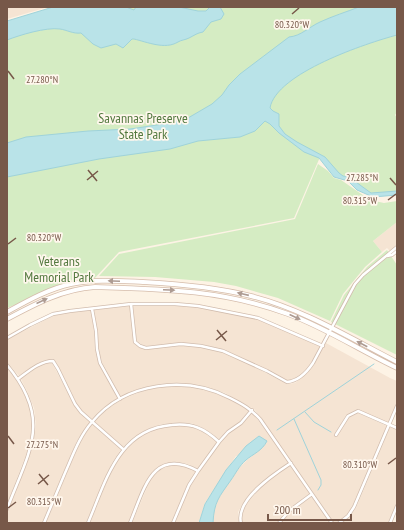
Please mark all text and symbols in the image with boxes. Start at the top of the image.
text: 80.320°W [275,18,309,31]
text: 27.280°N [26,73,58,86]
park label: Savannas Preserve State Park [98,109,188,143]
text: 27.285°N [346,171,378,184]
text: 80.315°W [343,194,377,207]
text: 80.320°W [27,231,61,244]
park label: Veterans Memorial Park [24,252,94,286]
one-way arrow [107,278,120,284]
one-way arrow [163,286,175,293]
one-way arrow [237,291,249,297]
one-way arrow [36,298,47,304]
one-way arrow [289,314,301,321]
one-way arrow [357,341,368,347]
text: 27.275°N [26,438,58,451]
text: 80.310°W [343,458,377,471]
text: 80.315°W [27,495,61,508]
scale bar [268,496,351,522]
text: 200 m [274,502,301,517]

